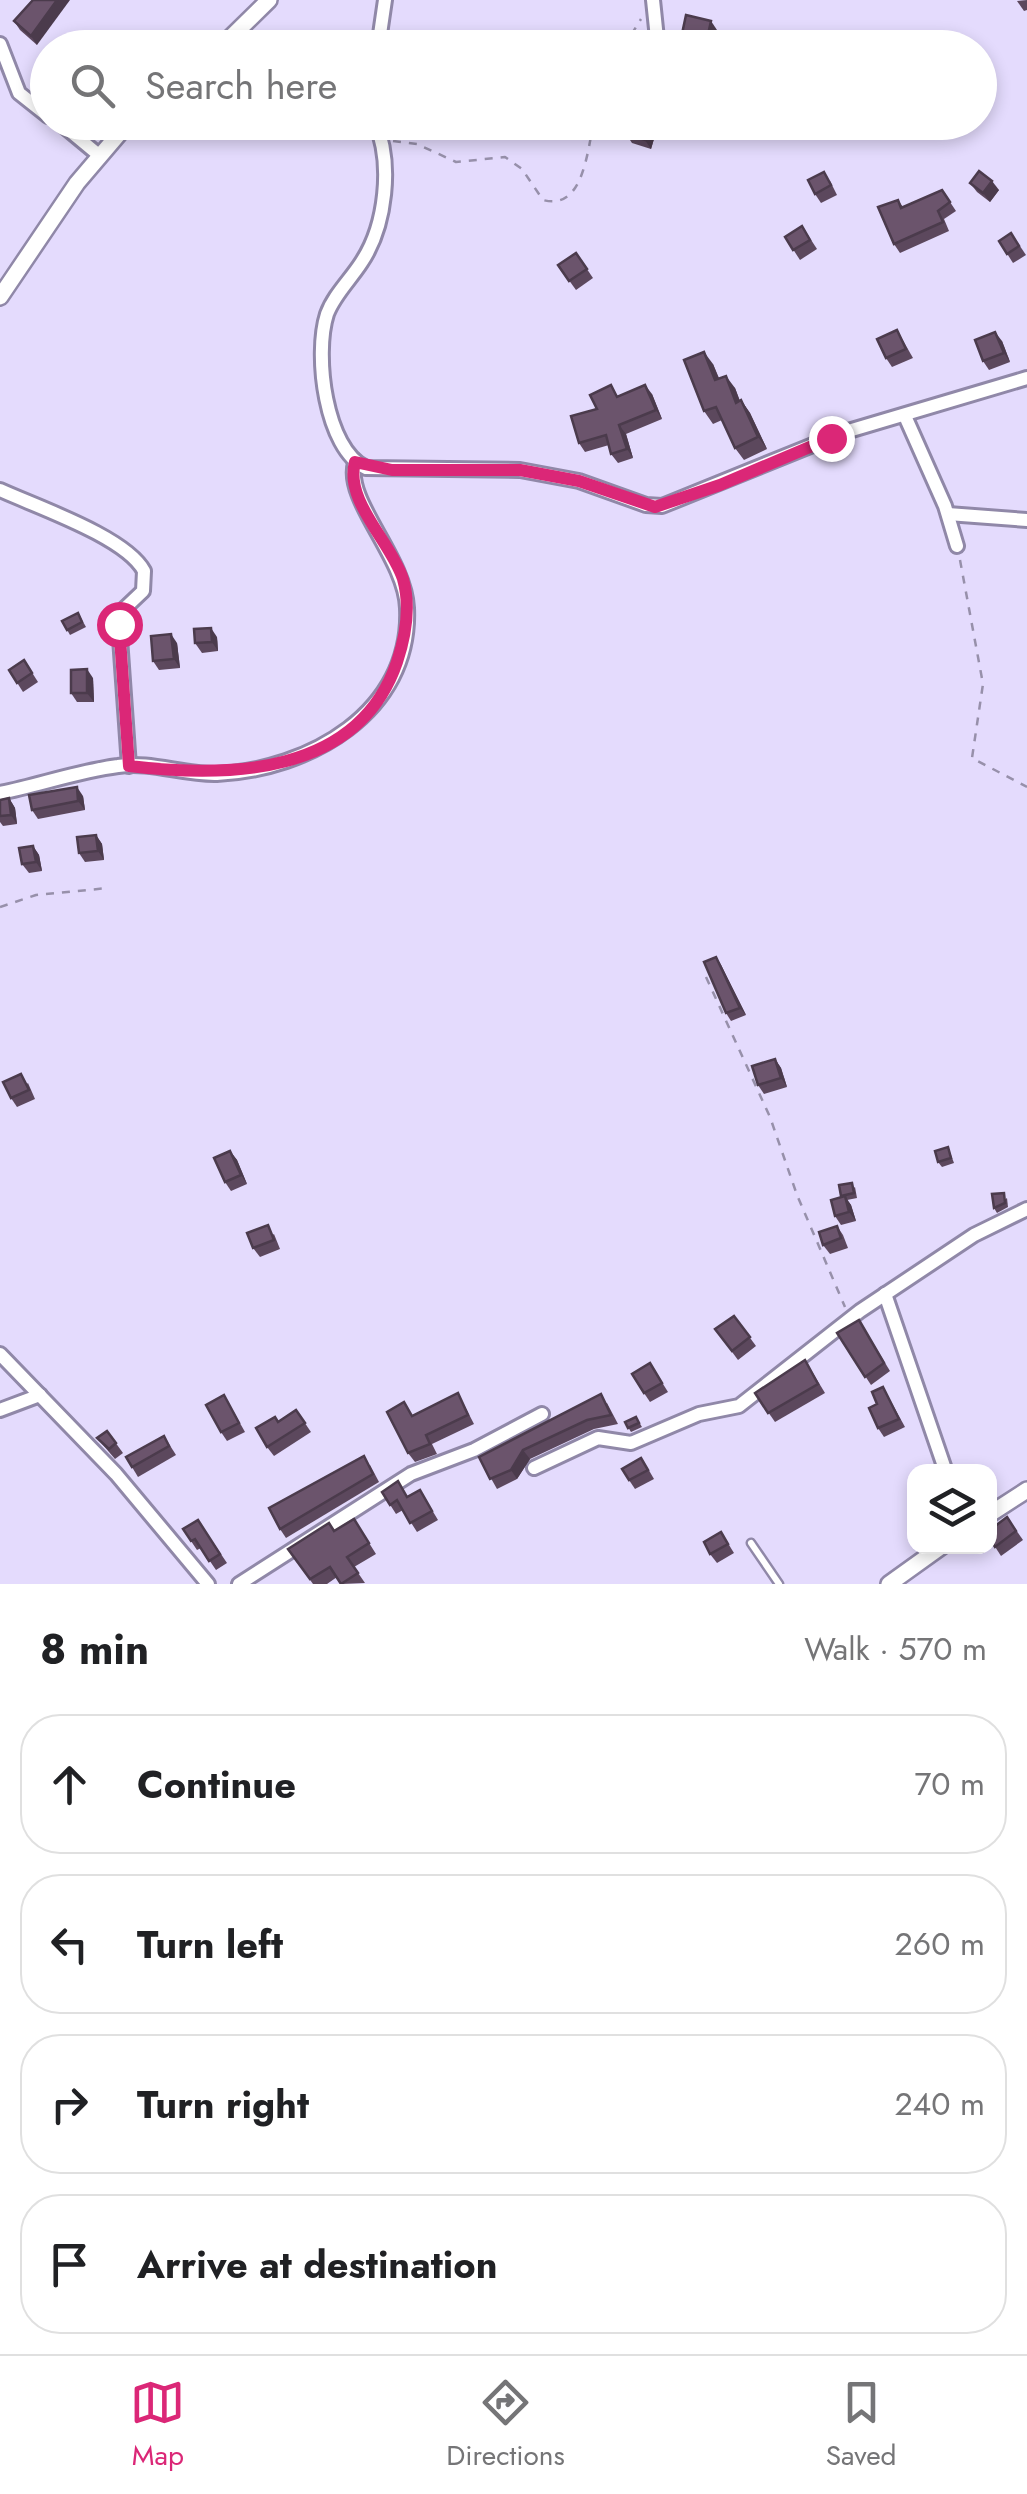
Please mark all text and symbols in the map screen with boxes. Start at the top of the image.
search box [30,30,997,140]
icon: search [65,58,120,113]
text: Search here [145,58,337,113]
route end [809,416,855,462]
route start [97,602,143,648]
map controls [907,1464,997,1554]
button: layers [907,1464,997,1554]
text: 8 min [40,1619,149,1680]
text: Walk · 570 m [804,1626,987,1672]
icon: ahead [42,1757,97,1812]
text: Continue [137,1757,296,1812]
text: 70 m [914,1761,985,1807]
icon: left [42,1917,97,1972]
text: Turn left [137,1917,283,1972]
text: 260 m [895,1921,985,1967]
icon: right [42,2077,97,2132]
text: Turn right [137,2077,309,2132]
text: 240 m [894,2081,985,2127]
icon: arrive [42,2237,97,2292]
text: Arrive at destination [137,2237,498,2292]
tab: Map [130,2375,185,2476]
tab: Directions [446,2375,565,2476]
tab: Saved [826,2375,897,2476]

